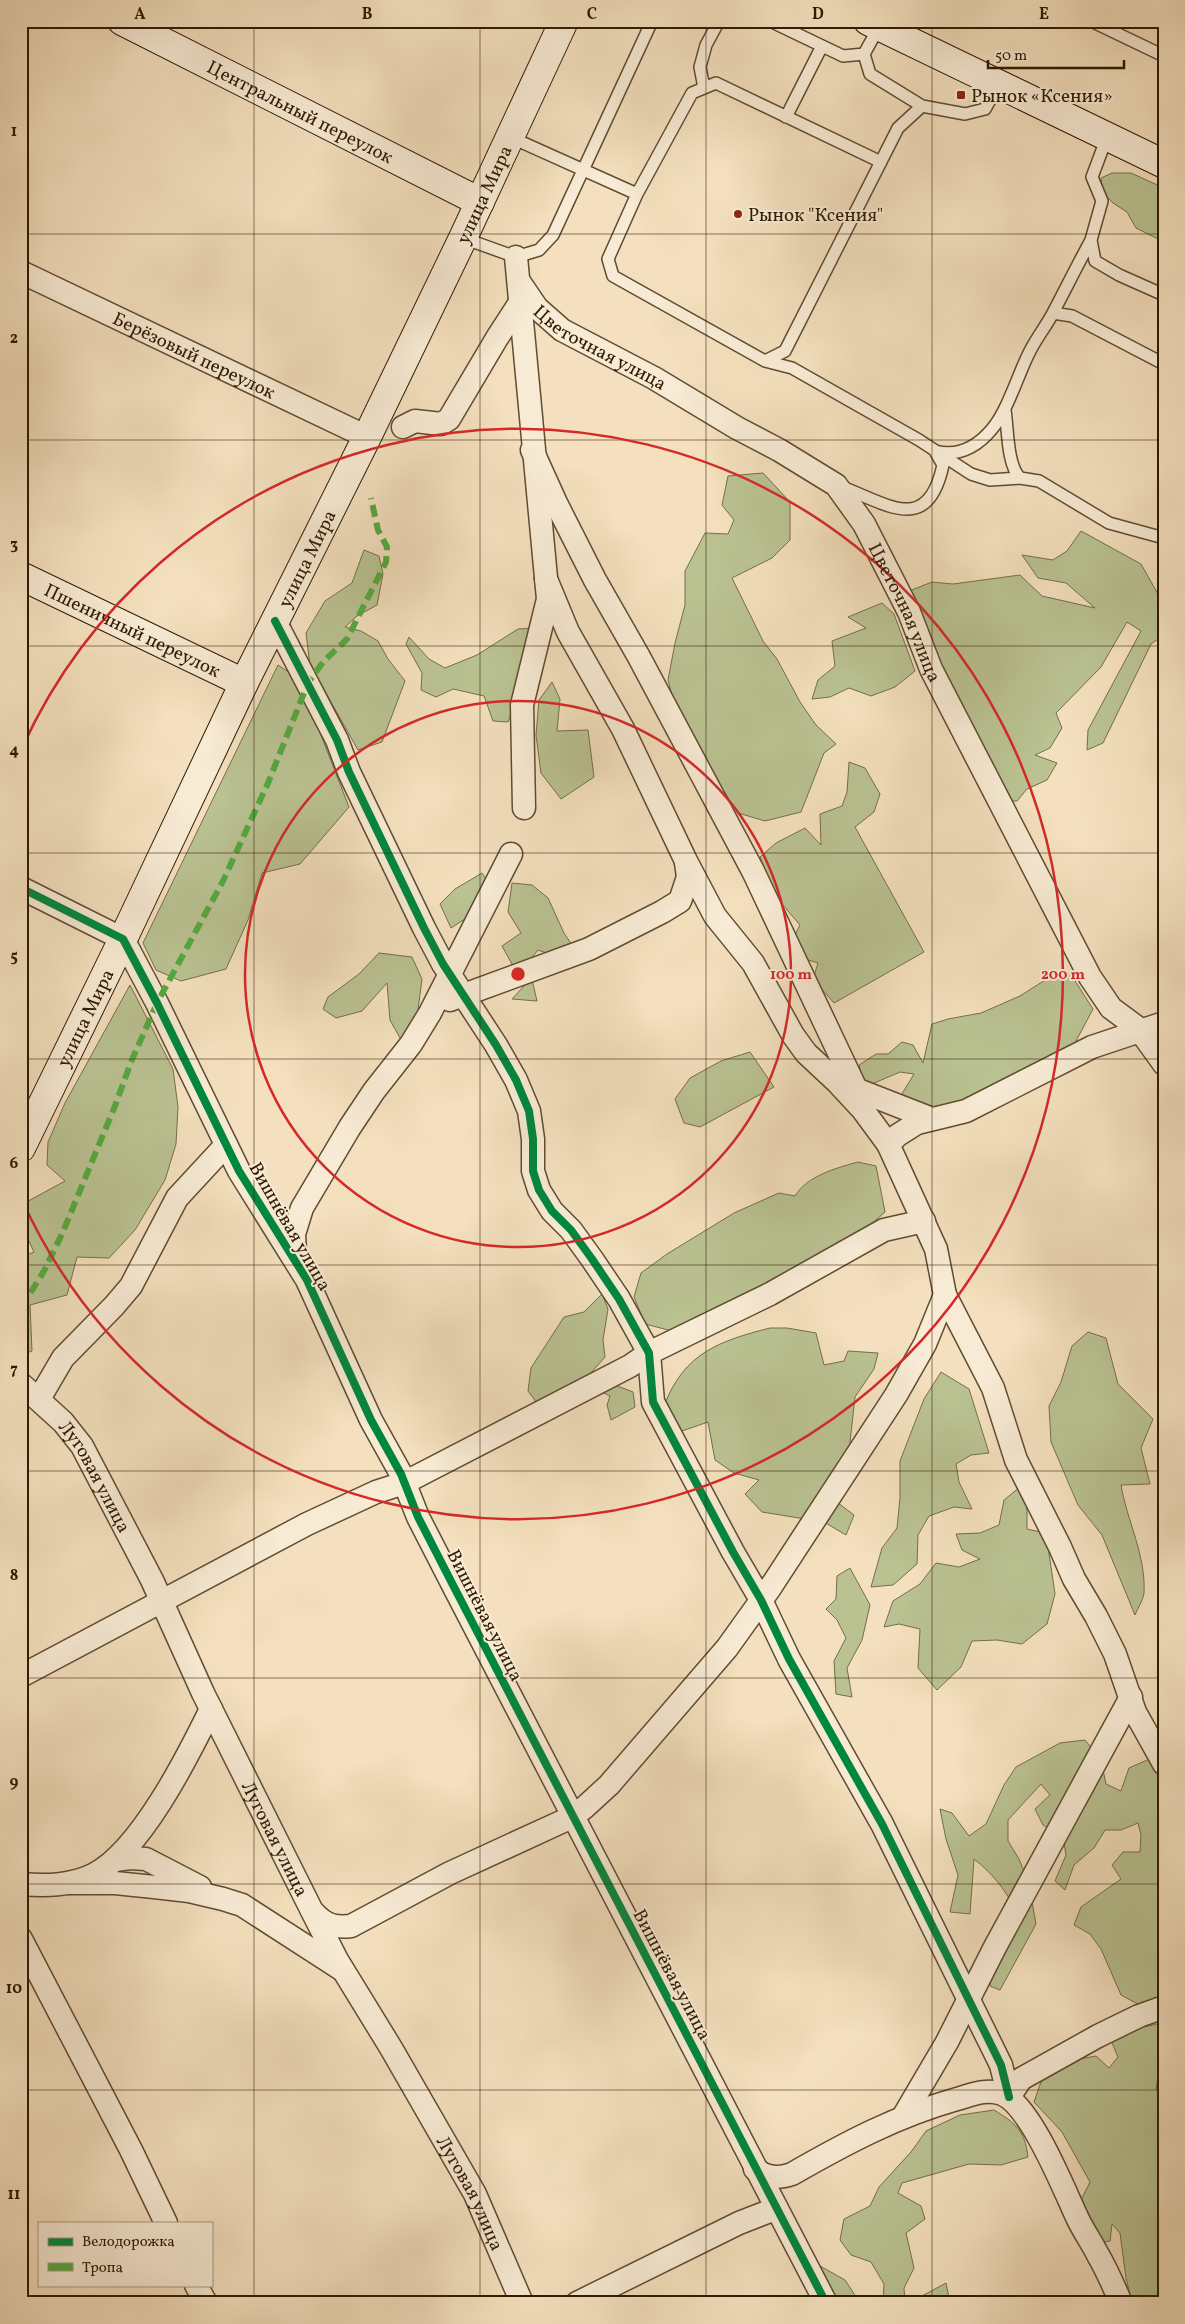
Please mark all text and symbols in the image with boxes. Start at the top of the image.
text: A [134,4,146,26]
text: B [362,4,373,26]
text: C [587,4,597,26]
text: D [812,4,824,26]
text: E [1039,4,1049,26]
scale bar [988,38,1124,70]
text: 50 m [995,46,1027,67]
street label: Центральный переулок [202,55,397,171]
place label: Рынок «Ксения» [971,84,1113,110]
marker: Рынок «Ксения» [955,89,967,101]
text: 1 [11,121,17,143]
street label: улица Мира [451,141,519,249]
place label: Рынок "Ксения" [748,203,883,229]
marker: Рынок "Ксения" [732,208,744,220]
street label: Цветочная улица [527,299,671,398]
street label: Берёзовый переулок [108,306,279,406]
text: 2 [10,328,18,350]
street label: улица Мира [273,506,343,613]
text: 3 [10,534,18,556]
street label: Цветочная улица [861,539,947,687]
street label: Пшеничный переулок [39,578,224,685]
text: 4 [9,740,19,762]
text: 5 [10,946,18,968]
street label: улица Мира [51,965,121,1072]
centre of rings [509,965,527,983]
text: 100 m [770,965,813,986]
text: 200 m [1041,965,1085,986]
text: 6 [10,1153,19,1175]
street label: Вишнёвая улица [242,1158,337,1296]
text: 7 [10,1359,18,1381]
street label: Луговая улица [51,1415,136,1538]
street label: Вишнёвая улица [440,1545,529,1686]
text: 8 [10,1565,18,1587]
text: 9 [10,1772,19,1794]
street label: Луговая улица [234,1777,314,1901]
street label: Вишнёвая улица [626,1905,717,2045]
text: 10 [6,1978,22,2000]
street label: Луговая улица [429,2131,509,2255]
text: 11 [8,2184,20,2206]
legend [38,2222,212,2286]
text: Велодорожка [82,2232,175,2253]
text: Тропа [82,2258,123,2279]

